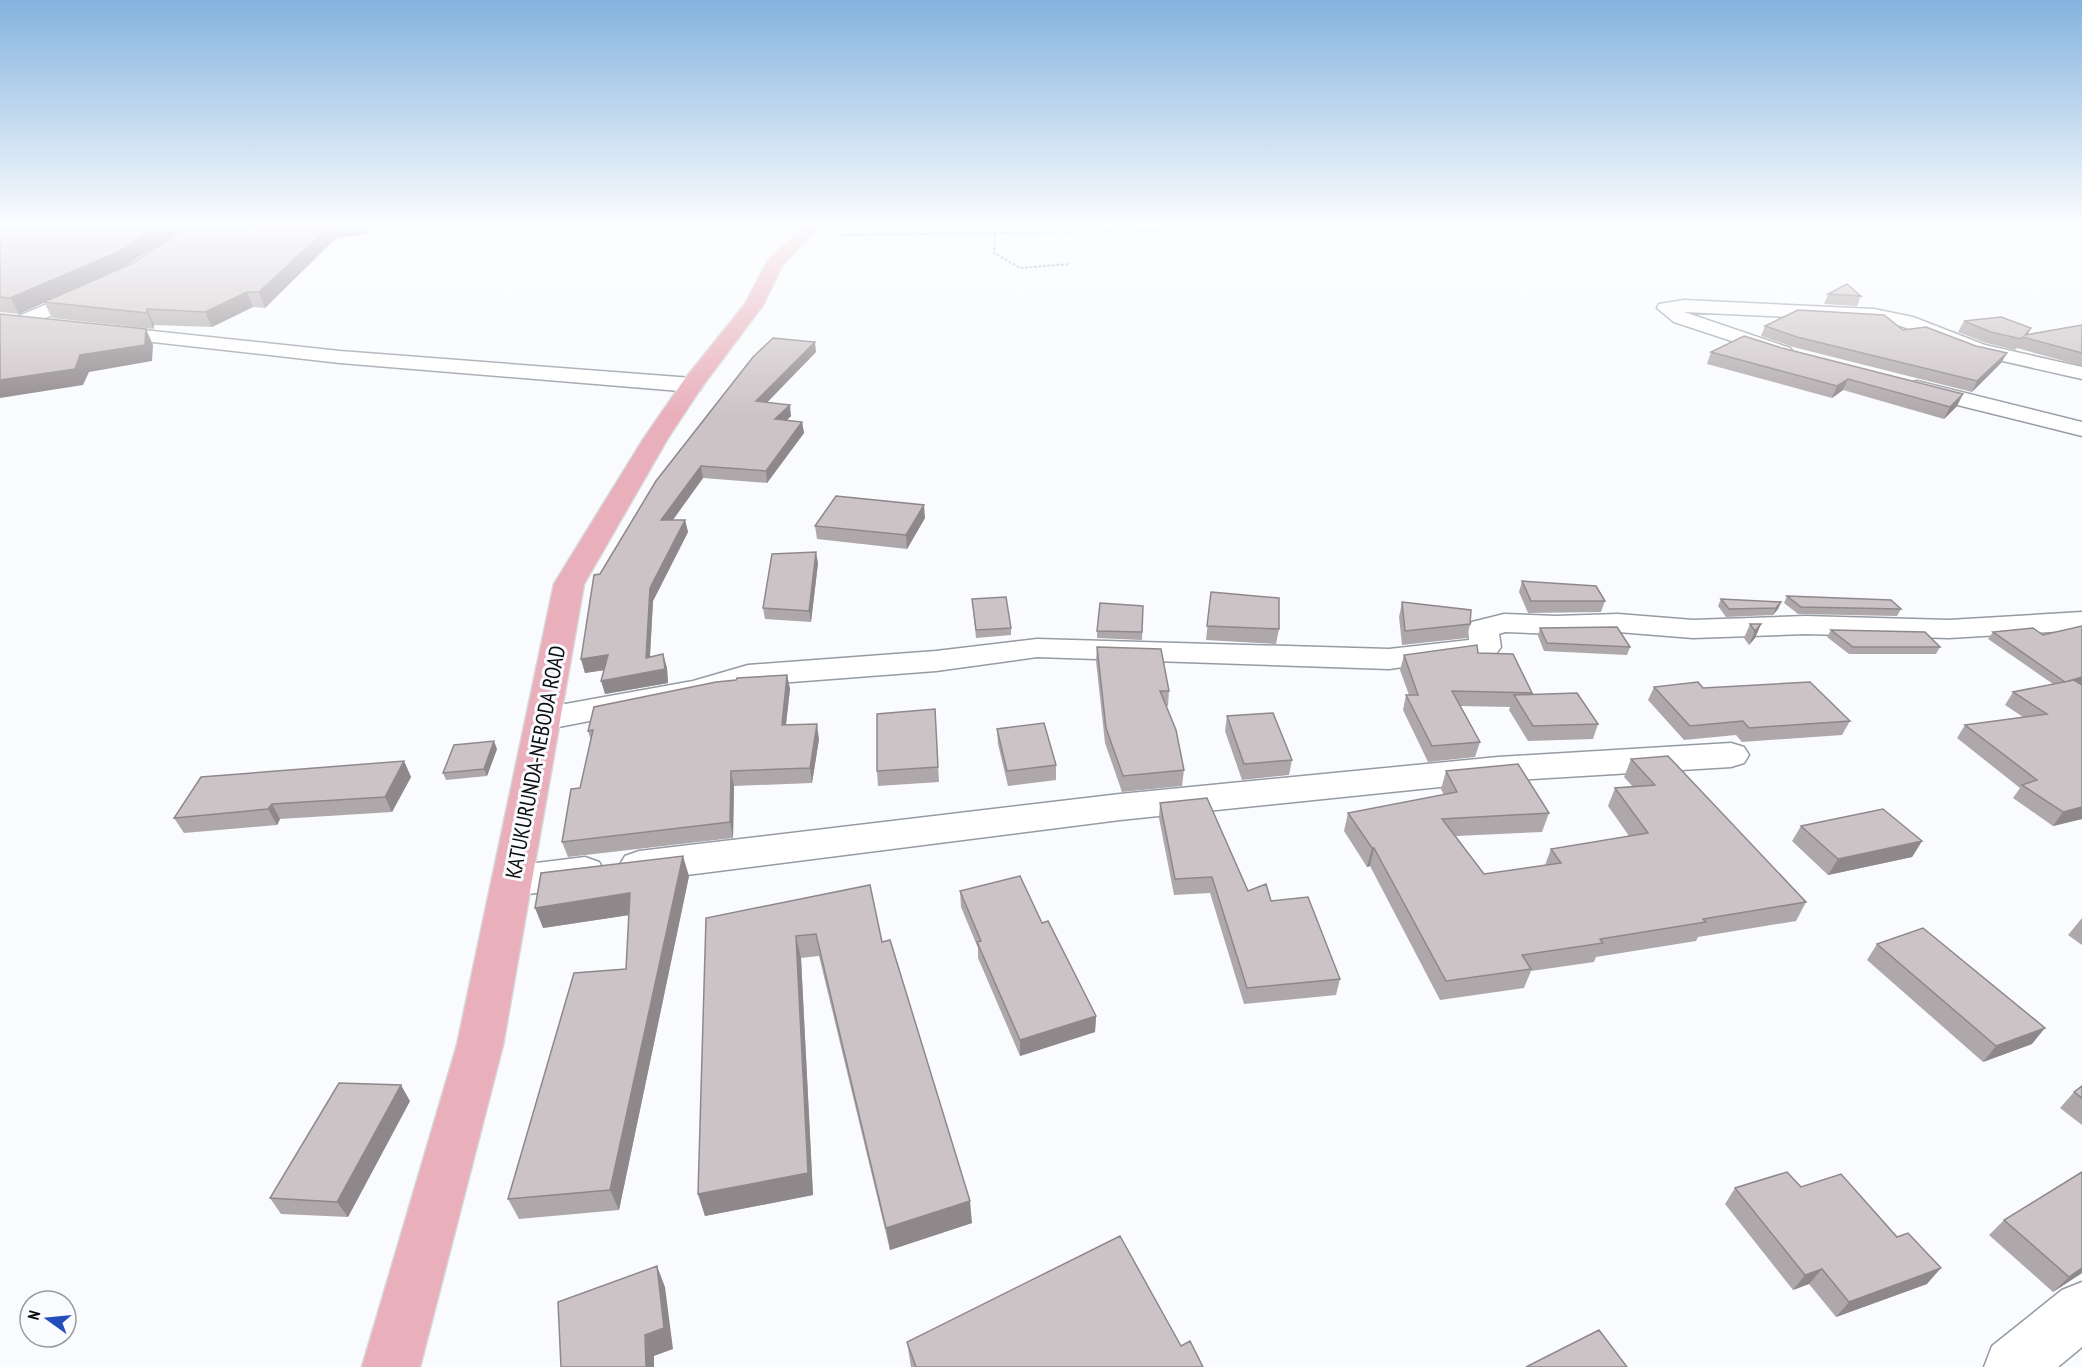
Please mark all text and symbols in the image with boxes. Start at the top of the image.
street label: KATUKURUNDA-NEBODA ROAD [499,643,571,881]
north arrow [18,1289,78,1349]
text: N [23,1308,44,1322]

